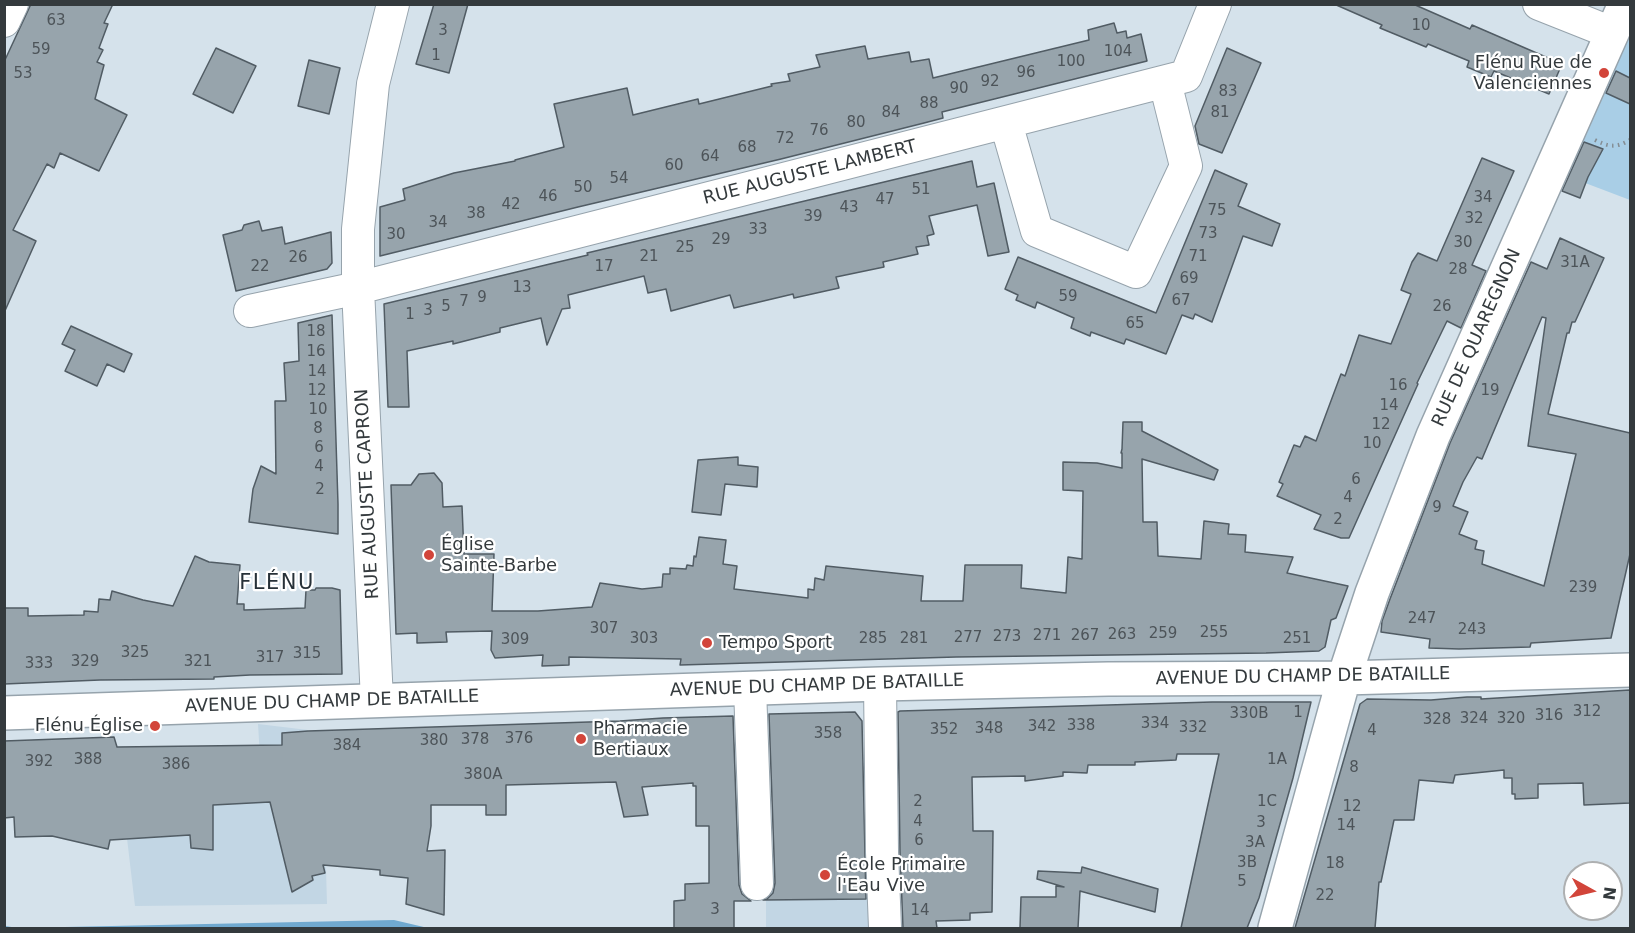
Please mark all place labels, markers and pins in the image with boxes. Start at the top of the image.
place label: Flénu Rue de Valenciennes [1473,52,1592,94]
marker: Flénu Rue de Valenciennes [1597,66,1611,80]
place label: Église Sainte-Barbe [441,534,557,576]
marker: Église Sainte-Barbe [422,548,436,562]
place label: Tempo Sport [719,632,832,654]
marker: Tempo Sport [700,636,714,650]
place label: Flénu Église [35,715,143,737]
place label: Pharmacie Bertiaux [593,718,688,760]
marker: Flénu Église [148,719,162,733]
marker: Pharmacie Bertiaux [574,732,588,746]
place label: École Primaire l'Eau Vive [837,854,966,896]
marker: École Primaire l'Eau Vive [818,868,832,882]

